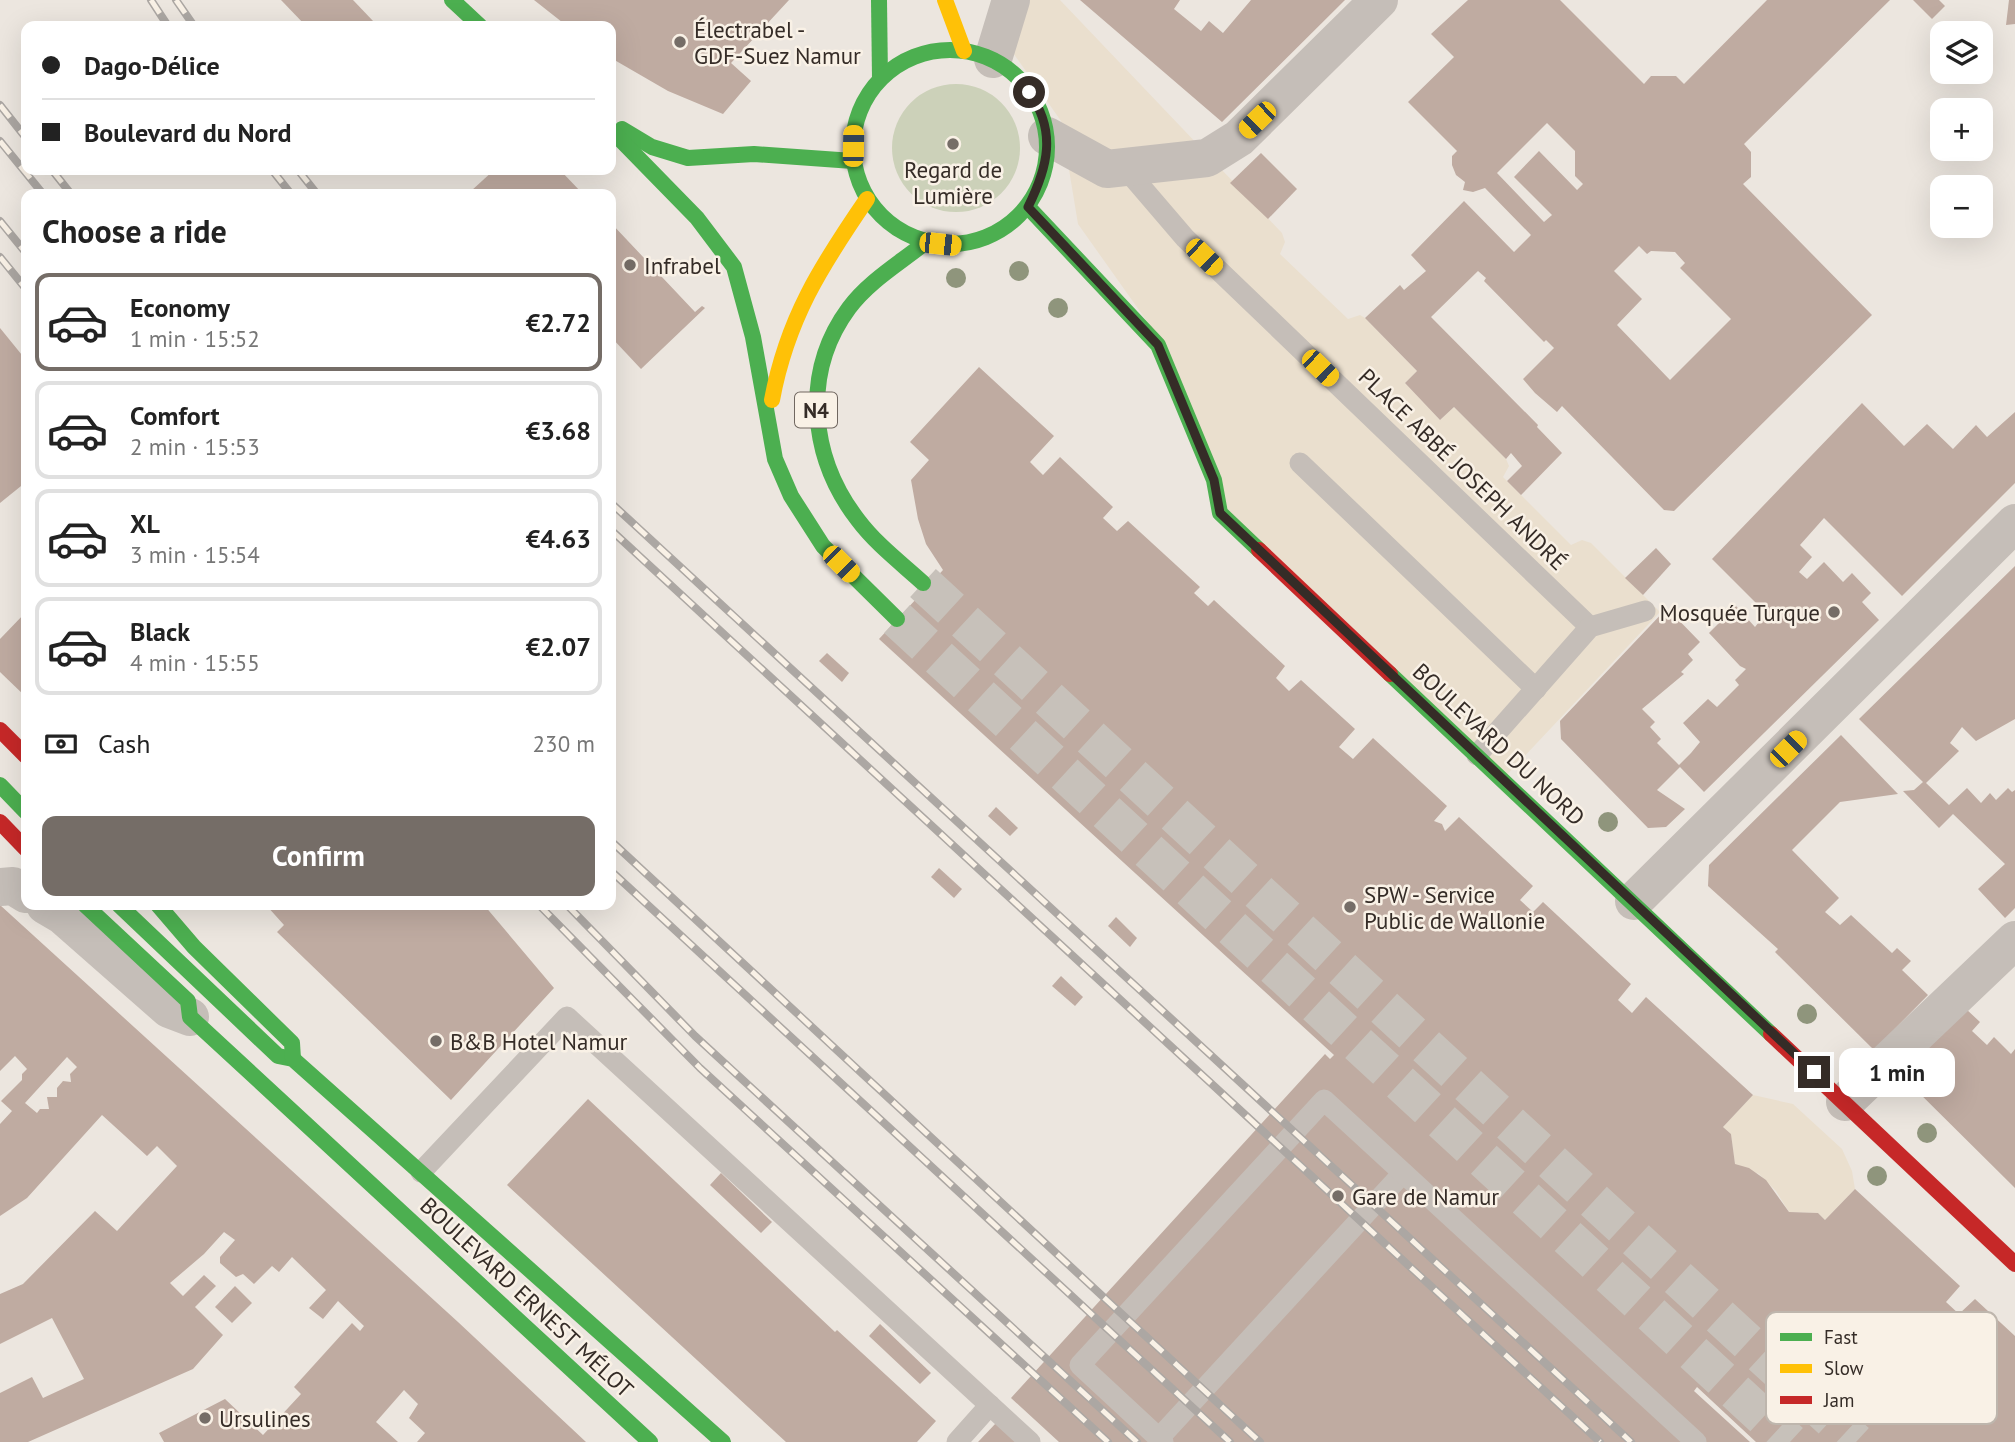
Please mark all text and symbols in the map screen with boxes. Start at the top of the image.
place label: Électrabel - GDF-Suez Namur [694,15,861,70]
map controls [1930,21,1993,238]
button: layers [1930,21,1993,84]
marker: Électrabel - GDF-Suez Namur [672,34,688,50]
text: Dago-Délice [84,49,220,82]
route start [1013,76,1045,108]
car [1235,98,1280,142]
button: + [1930,98,1993,161]
text: Boulevard du Nord [84,116,292,149]
car [843,125,864,167]
marker: Regard de Lumière [945,136,961,152]
place label: Regard de Lumière [904,155,1002,210]
button: − [1930,175,1993,238]
text: Choose a ride [42,210,227,252]
car [919,231,962,257]
car [1182,235,1227,279]
place label: Infrabel [644,251,721,280]
marker: Infrabel [622,257,638,273]
icon: car [46,291,109,354]
text: Economy [130,291,230,324]
text: €2.72 [526,306,591,339]
text: 1 min · 15:52 [130,324,260,353]
car [1298,346,1343,390]
street label: PLACE ABBÉ JOSEPH ANDRÉ [1353,362,1573,576]
road number: N4 [795,392,837,428]
icon: car [46,399,109,462]
text: Comfort [130,399,220,432]
text: €3.68 [526,414,591,447]
text: 2 min · 15:53 [130,432,260,461]
icon: car [46,507,109,570]
text: XL [130,507,160,540]
text: €4.63 [526,522,591,555]
text: 3 min · 15:54 [130,540,260,569]
car [819,542,864,586]
place label: Mosquée Turque [1660,598,1820,627]
marker: Mosquée Turque [1826,604,1842,620]
icon: car [46,615,109,678]
text: Black [130,615,190,648]
text: €2.07 [526,630,591,663]
text: 4 min · 15:55 [130,648,260,677]
street label: BOULEVARD DU NORD [1407,657,1591,831]
icon: cash [42,725,80,763]
text: Cash [98,727,150,760]
car [1766,727,1811,771]
text: 230 m [533,729,595,758]
button: Confirm [42,816,595,896]
place label: SPW - Service Public de Wallonie [1364,880,1545,935]
marker: SPW - Service Public de Wallonie [1342,899,1358,915]
place label: B&B Hotel Namur [450,1027,628,1056]
marker: B&B Hotel Namur [428,1033,444,1049]
callout: 1 min [1839,1048,1954,1096]
route end [1798,1056,1830,1088]
text: 1 min [1869,1058,1925,1087]
place label: Gare de Namur [1352,1182,1499,1211]
marker: Gare de Namur [1330,1188,1346,1204]
street label: BOULEVARD ERNEST MÉLOT [414,1191,640,1404]
legend [1766,1312,1997,1424]
text: Fast [1824,1325,1858,1349]
text: Slow [1824,1356,1864,1380]
text: Jam [1823,1388,1854,1412]
place label: Ursulines [219,1404,311,1433]
marker: Ursulines [197,1410,213,1426]

